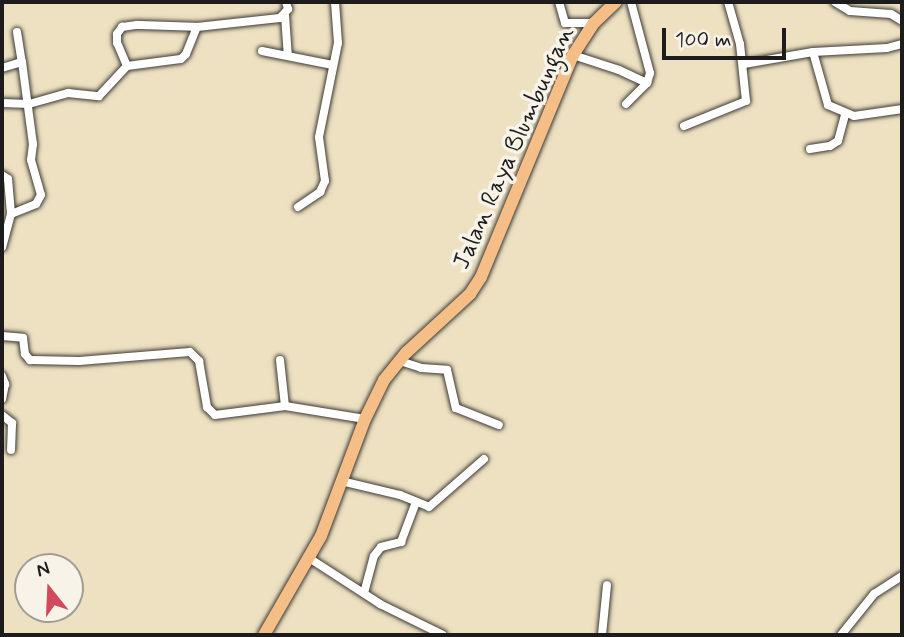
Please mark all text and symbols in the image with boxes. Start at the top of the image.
scale bar [666,14,790,58]
street label: Jalan Raya Blumbungan [449,25,579,271]
text: 100 m [675,26,731,54]
north arrow [14,553,84,623]
text: N [33,556,53,583]

